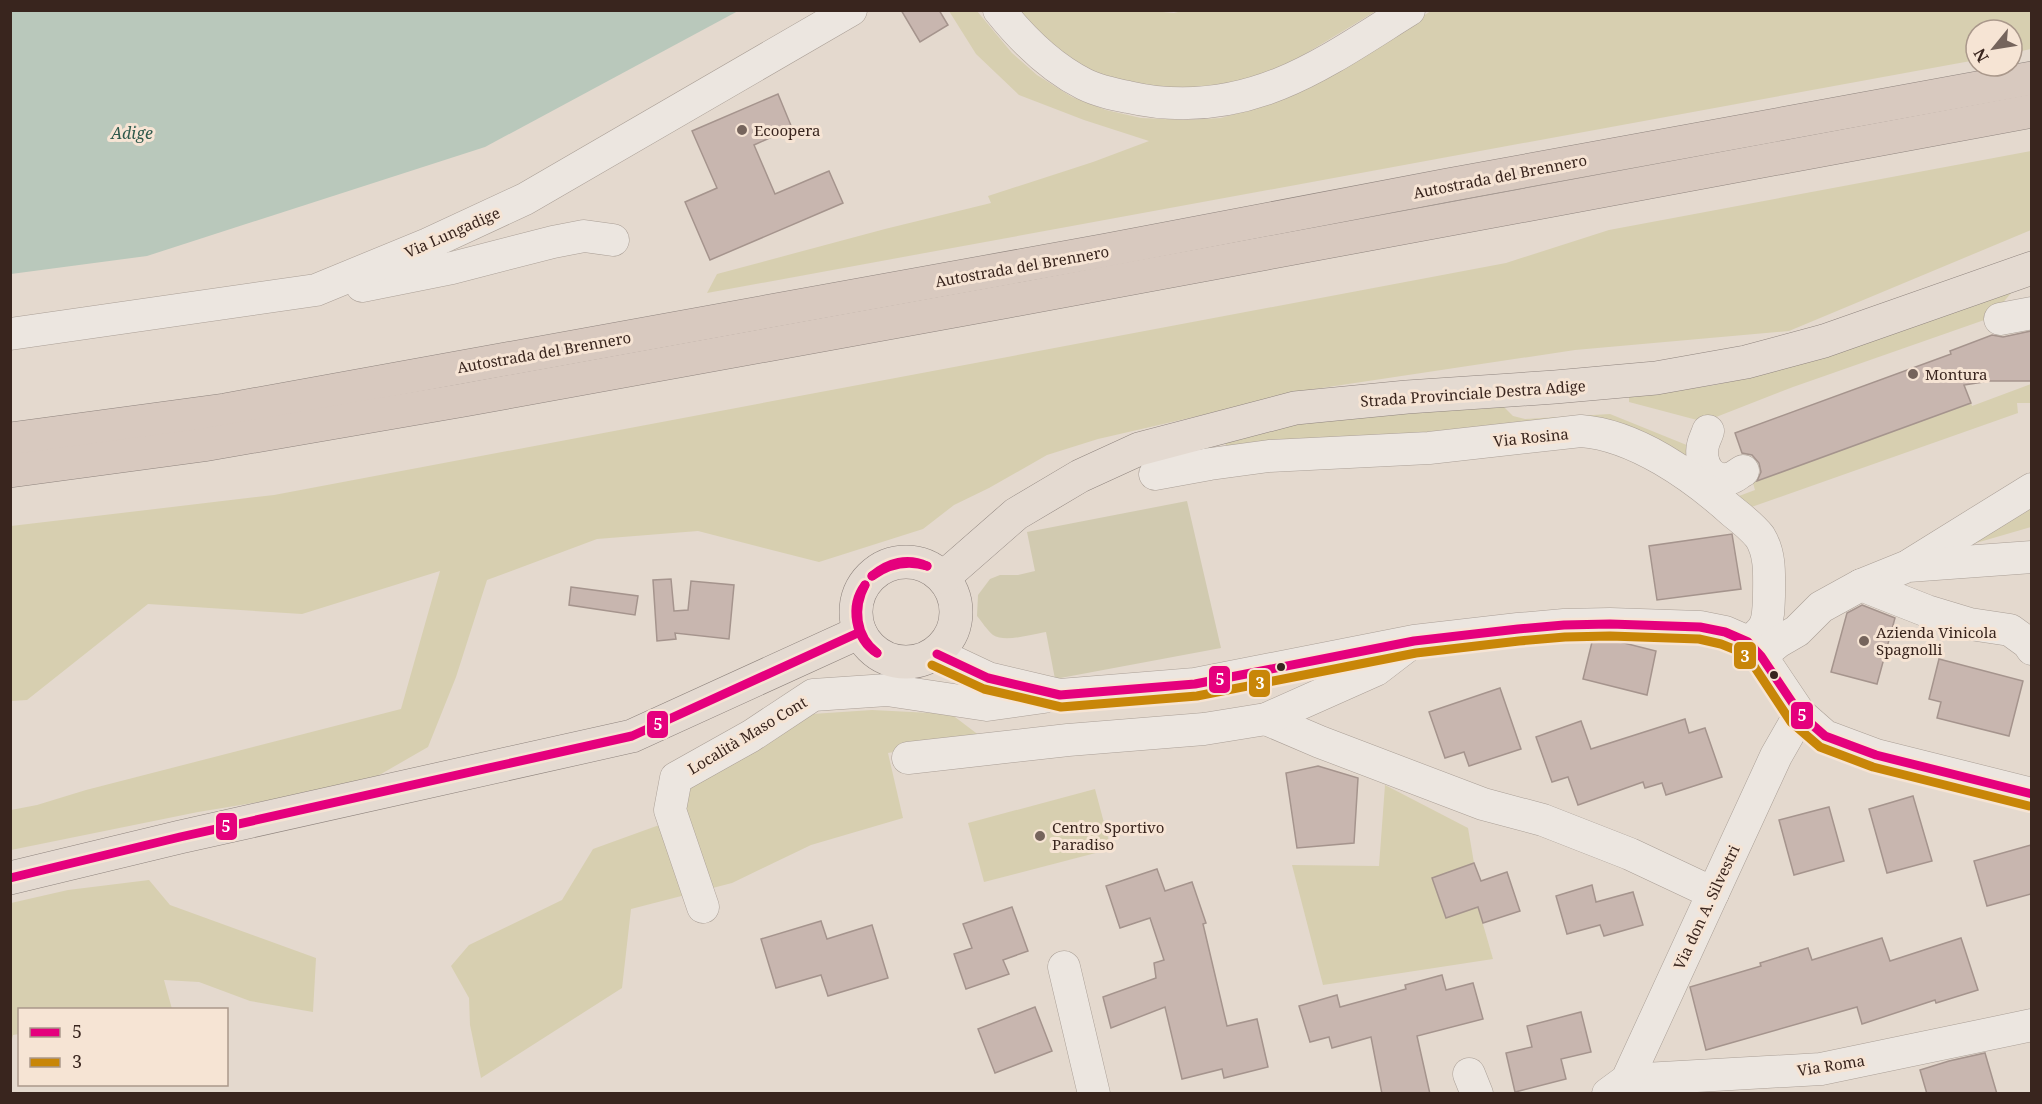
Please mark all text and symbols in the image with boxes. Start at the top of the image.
north arrow [1964,18,2024,78]
text: N [1968,44,1994,66]
place label: Ecoopera [754,120,820,140]
water label: Adige [110,122,153,144]
marker: Ecoopera [735,123,749,137]
street label: Autostrada del Brennero [1412,149,1588,203]
street label: Via Lungadige [401,202,503,262]
street label: Autostrada del Brennero [933,241,1111,291]
street label: Autostrada del Brennero [455,327,633,377]
place label: Montura [1925,364,1987,384]
marker: Montura [1906,367,1920,381]
street label: Strada Provinciale Destra Adige [1360,375,1586,411]
street label: Via Rosina [1492,423,1570,451]
place label: Azienda Vinicola Spagnolli [1876,622,1997,659]
marker: Azienda Vinicola Spagnolli [1857,634,1871,648]
line badge: 3 [1733,641,1757,670]
text: 3 [1740,645,1750,667]
unlabelled marker [1275,661,1287,673]
line badge: 5 [1208,665,1231,694]
text: 5 [1215,668,1225,690]
line badge: 3 [1248,669,1271,698]
unlabelled marker [1768,669,1780,681]
text: 3 [1255,672,1265,694]
street label: Località Maso Cont [684,692,810,778]
line badge: 5 [1790,701,1814,730]
text: 5 [1797,704,1807,726]
line badge: 5 [646,710,669,739]
text: 5 [653,713,663,735]
line badge: 5 [215,812,238,841]
text: 5 [221,815,231,837]
place label: Centro Sportivo Paradiso [1052,817,1164,854]
marker: Centro Sportivo Paradiso [1033,829,1047,843]
street label: Via don A. Silvestri [1668,841,1744,972]
legend [18,1008,228,1086]
text: 5 [72,1019,82,1043]
text: 3 [72,1049,82,1073]
street label: Via Roma [1796,1050,1866,1080]

